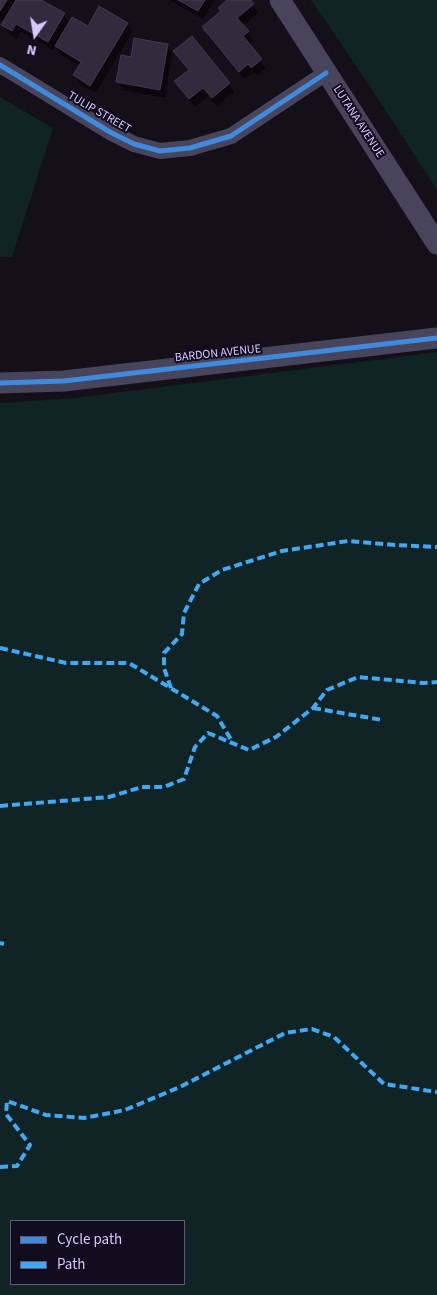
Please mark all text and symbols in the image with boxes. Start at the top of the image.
north arrow [10,10,60,60]
text: N [25,39,38,60]
street label: LUTANA AVENUE [329,83,387,161]
street label: TULIP STREET [65,89,133,137]
street label: BARDON AVENUE [174,342,262,366]
legend [10,1220,185,1285]
text: Cycle path [57,1229,122,1250]
text: Path [57,1254,85,1275]

